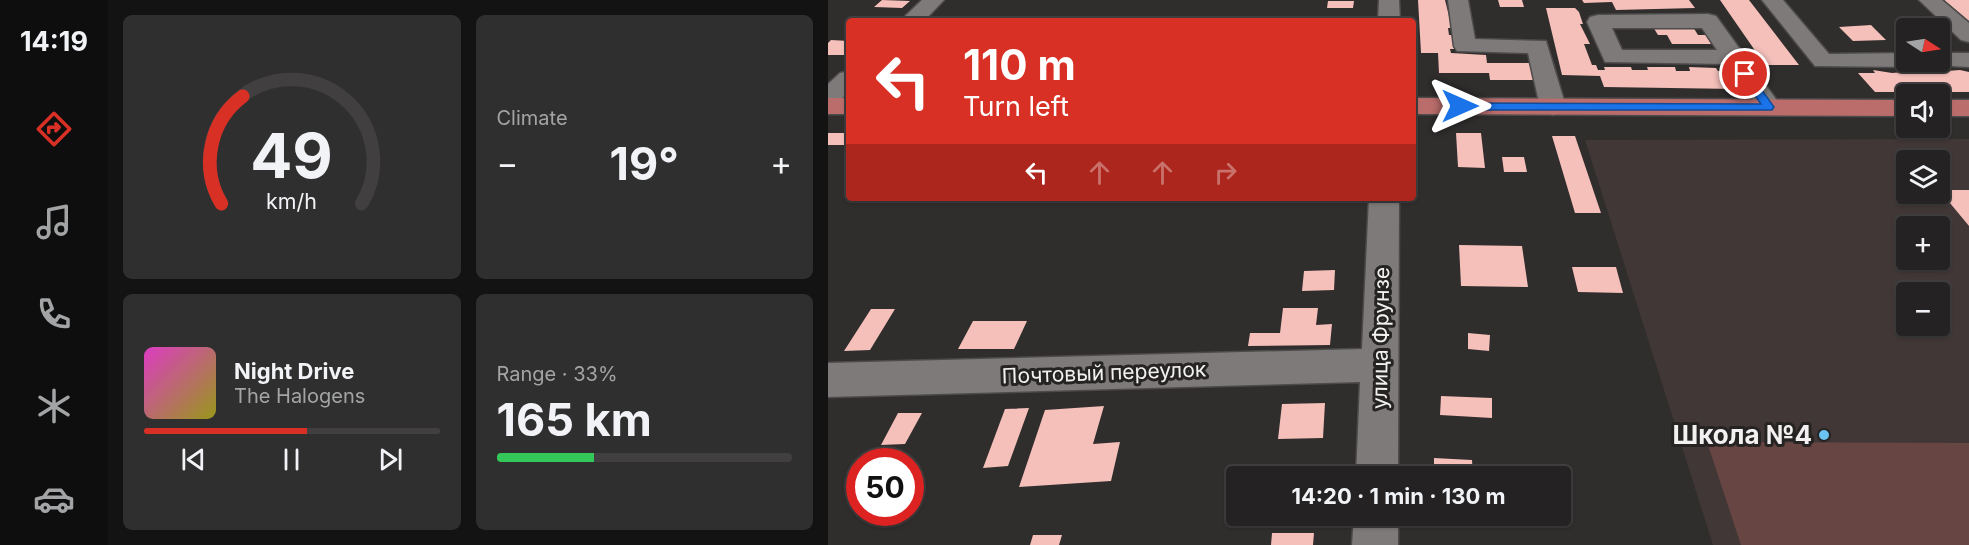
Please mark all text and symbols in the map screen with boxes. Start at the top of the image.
north arrow [1896,18,1950,72]
map controls [1896,18,1950,336]
text: 14:19 [20,25,88,58]
text: 110 m [963,39,1076,90]
icon: left [864,42,942,120]
pin [1719,48,1770,99]
icon: arrive [1728,57,1761,90]
position arrow [1428,74,1492,138]
button: sound [1896,84,1950,138]
text: Turn left [963,90,1069,123]
text: Climate [497,106,568,130]
icon: directions [33,108,75,150]
text: 49 [250,118,333,193]
text: 19° [610,136,679,191]
text: − [497,143,518,183]
text: + [770,143,792,183]
button: layers [1896,150,1950,204]
icon: left [1020,156,1053,189]
icon: ahead [1083,156,1116,189]
icon: ahead [1146,156,1179,189]
icon: right [1209,156,1242,189]
text: km/h [266,188,317,214]
icon: music [33,201,75,243]
button: + [1896,216,1950,270]
street label: улица Фрунзе [1367,267,1394,409]
button: − [1896,282,1950,336]
icon: phone [33,293,75,335]
street label: Почтовый переулок [1001,356,1207,389]
text: Night Drive [234,358,354,384]
text: Range · 33% [497,362,618,386]
text: The Halogens [234,384,365,408]
icon: climate [33,385,75,427]
text: 165 km [497,392,652,447]
place label: Школа №4 [1673,419,1812,450]
marker: Школа №4 [1817,428,1831,442]
icon: previous [177,443,210,476]
icon: pause [275,443,308,476]
icon: next [374,443,407,476]
speed limit sign: 50 [846,448,924,526]
icon: car [33,478,75,520]
text: 14:20 · 1 min · 130 m [1291,483,1506,509]

